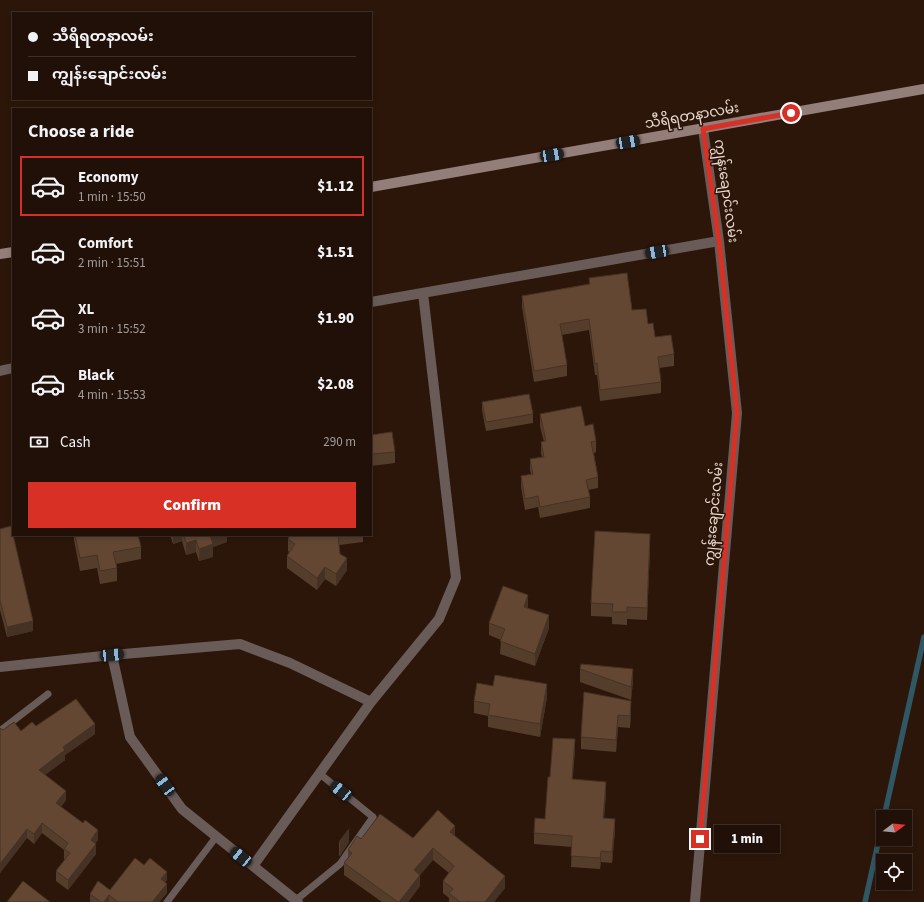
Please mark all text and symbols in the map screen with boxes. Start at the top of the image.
text: သီရိရတနာလမ်း [52,26,154,47]
text: ကျွန်းချောင်းလမ်း [52,64,167,85]
street label: သီရိရတနာလမ်း [643,97,741,135]
route start [782,104,800,122]
text: Choose a ride [28,119,134,144]
car [615,134,641,150]
street label: ကျွန်းချောင်းလမ်း [707,138,744,244]
car [539,147,565,163]
text: Economy [78,167,139,188]
icon: car [30,168,66,204]
text: $1.12 [317,176,354,197]
text: 1 min · 15:50 [78,188,146,206]
text: Comfort [78,233,133,254]
icon: car [30,234,66,270]
text: $1.51 [317,242,354,263]
car [644,244,670,260]
text: 2 min · 15:51 [78,254,146,272]
text: XL [78,299,94,320]
icon: car [30,300,66,336]
text: $1.90 [317,308,354,329]
text: 3 min · 15:52 [78,320,146,338]
text: Black [78,365,115,386]
icon: car [30,366,66,402]
text: $2.08 [317,374,354,395]
text: 4 min · 15:53 [78,386,146,404]
icon: cash [28,431,50,453]
text: Cash [60,432,91,453]
text: 290 m [323,433,356,451]
street label: ကျွန်းချောင်းလမ်း [698,461,730,567]
button: Confirm [28,482,356,528]
car [100,648,124,662]
car [153,772,177,798]
car [328,779,354,803]
north arrow [876,810,912,846]
map controls [876,810,912,890]
callout: 1 min [714,825,780,853]
route end [691,830,709,848]
text: 1 min [731,830,763,848]
car [228,845,254,869]
button: locate [876,854,912,890]

